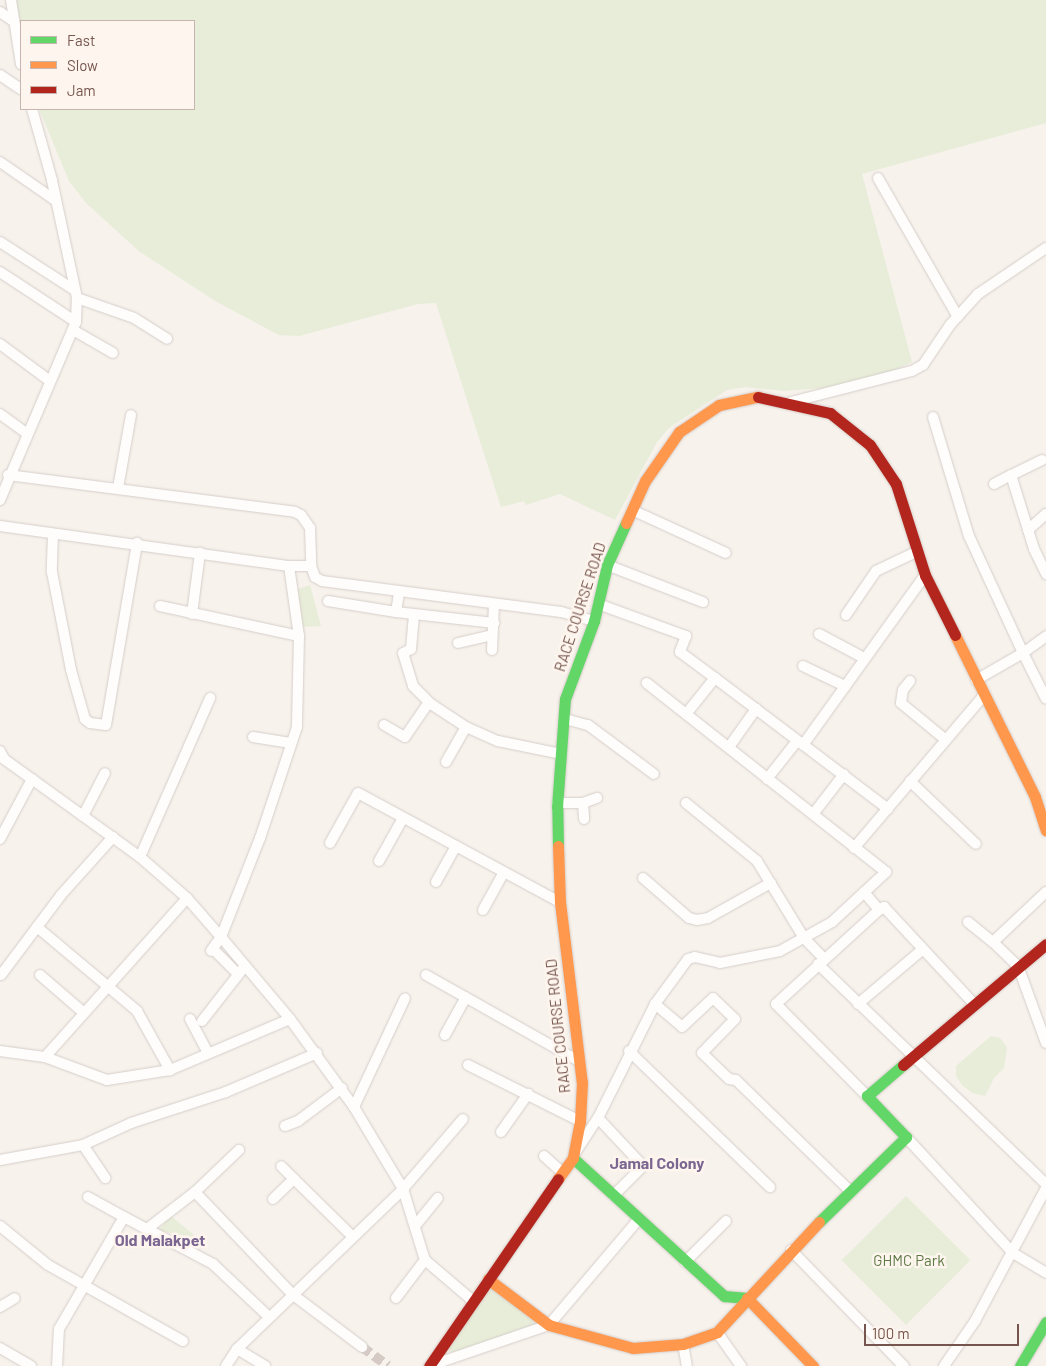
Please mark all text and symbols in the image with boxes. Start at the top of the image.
legend [20,20,195,110]
text: Fast [67,31,95,49]
text: Slow [67,56,98,74]
text: Jam [67,81,96,99]
street label: RACE COURSE ROAD [551,540,609,674]
street label: RACE COURSE ROAD [542,958,574,1094]
district label: Jamal Colony [610,1153,704,1173]
district label: Old Malakpet [115,1230,205,1250]
park label: GHMC Park [873,1252,945,1270]
scale bar [866,1314,1021,1346]
text: 100 m [872,1324,910,1342]

